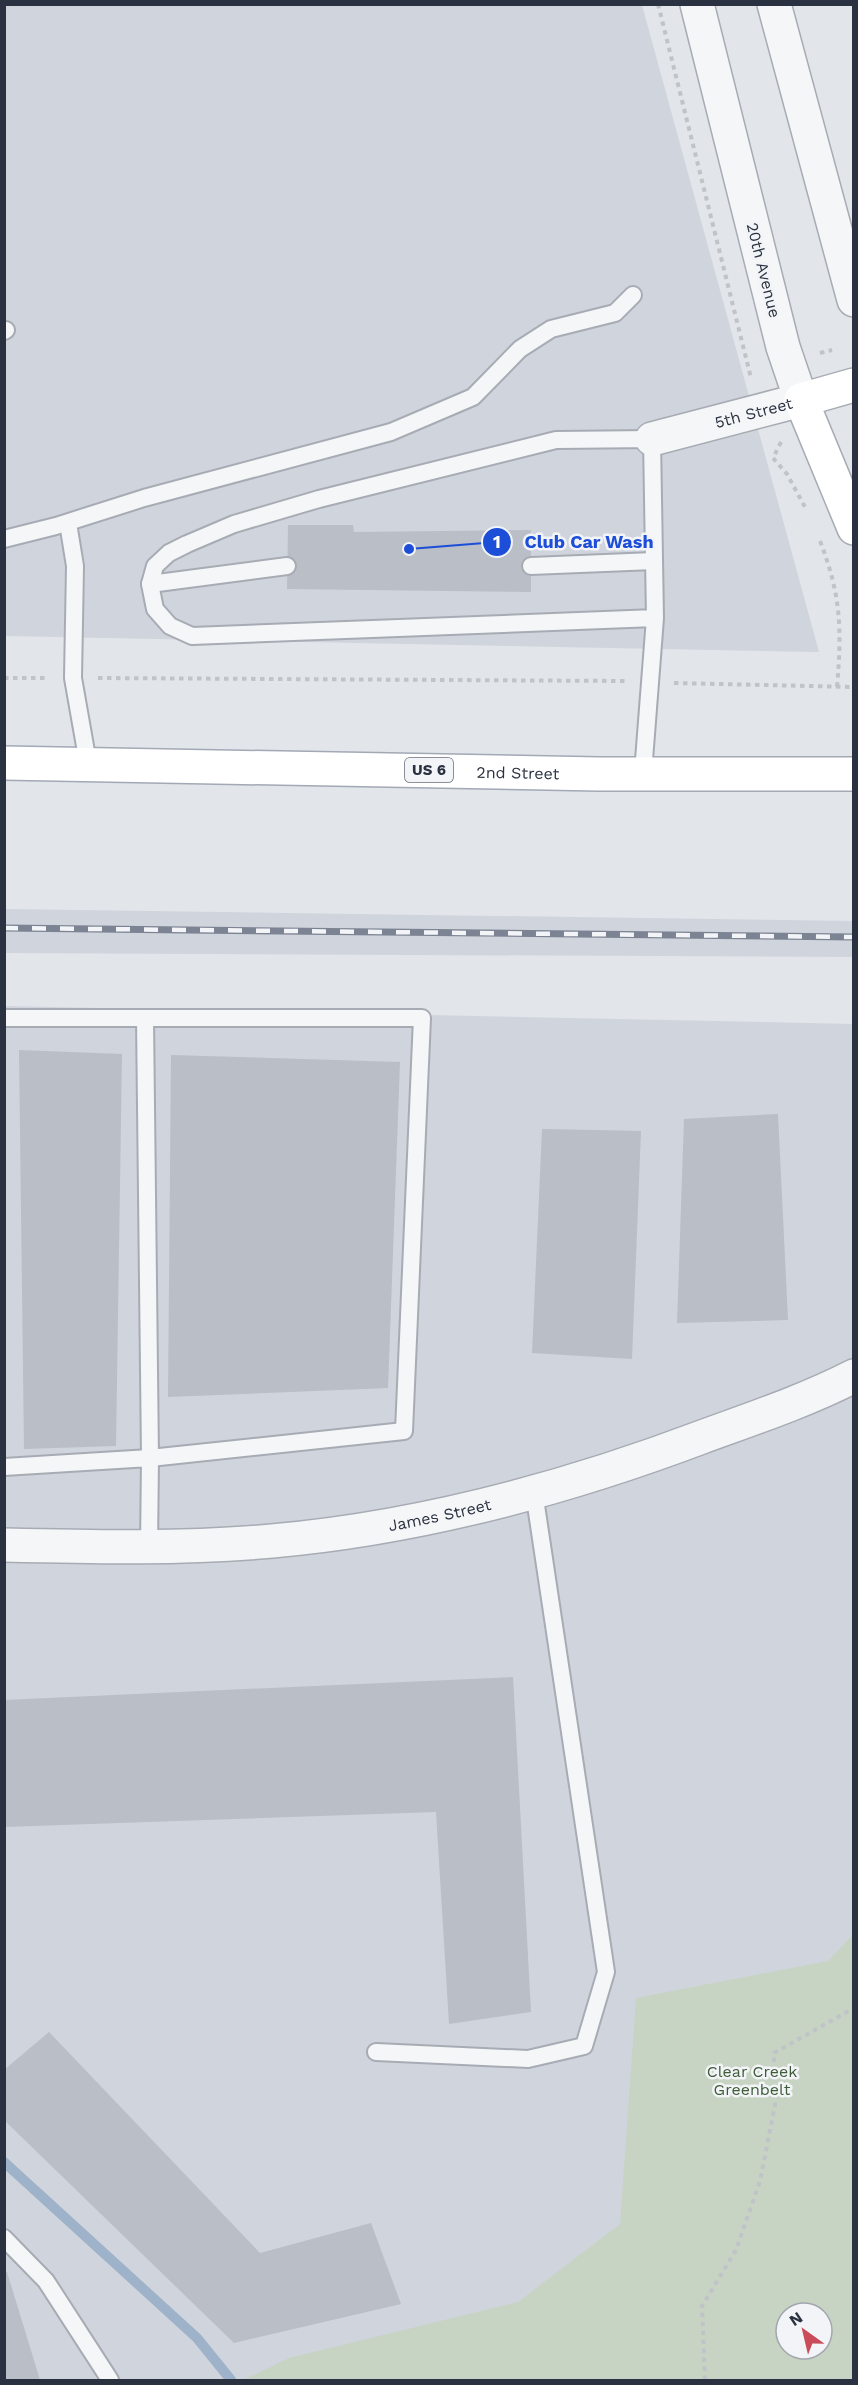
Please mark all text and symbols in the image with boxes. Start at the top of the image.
street label: 20th Avenue [743,221,785,320]
street label: 5th Street [713,394,795,432]
callout: Club Car Wash [482,524,666,560]
text: 1 [493,531,501,552]
text: Club Car Wash [524,531,654,552]
road number: US 6 [405,758,453,782]
street label: 2nd Street [476,763,560,783]
street label: James Street [387,1495,493,1535]
park label: Clear Creek Greenbelt [707,2062,797,2099]
north arrow [774,2301,834,2361]
text: N [786,2308,806,2330]

